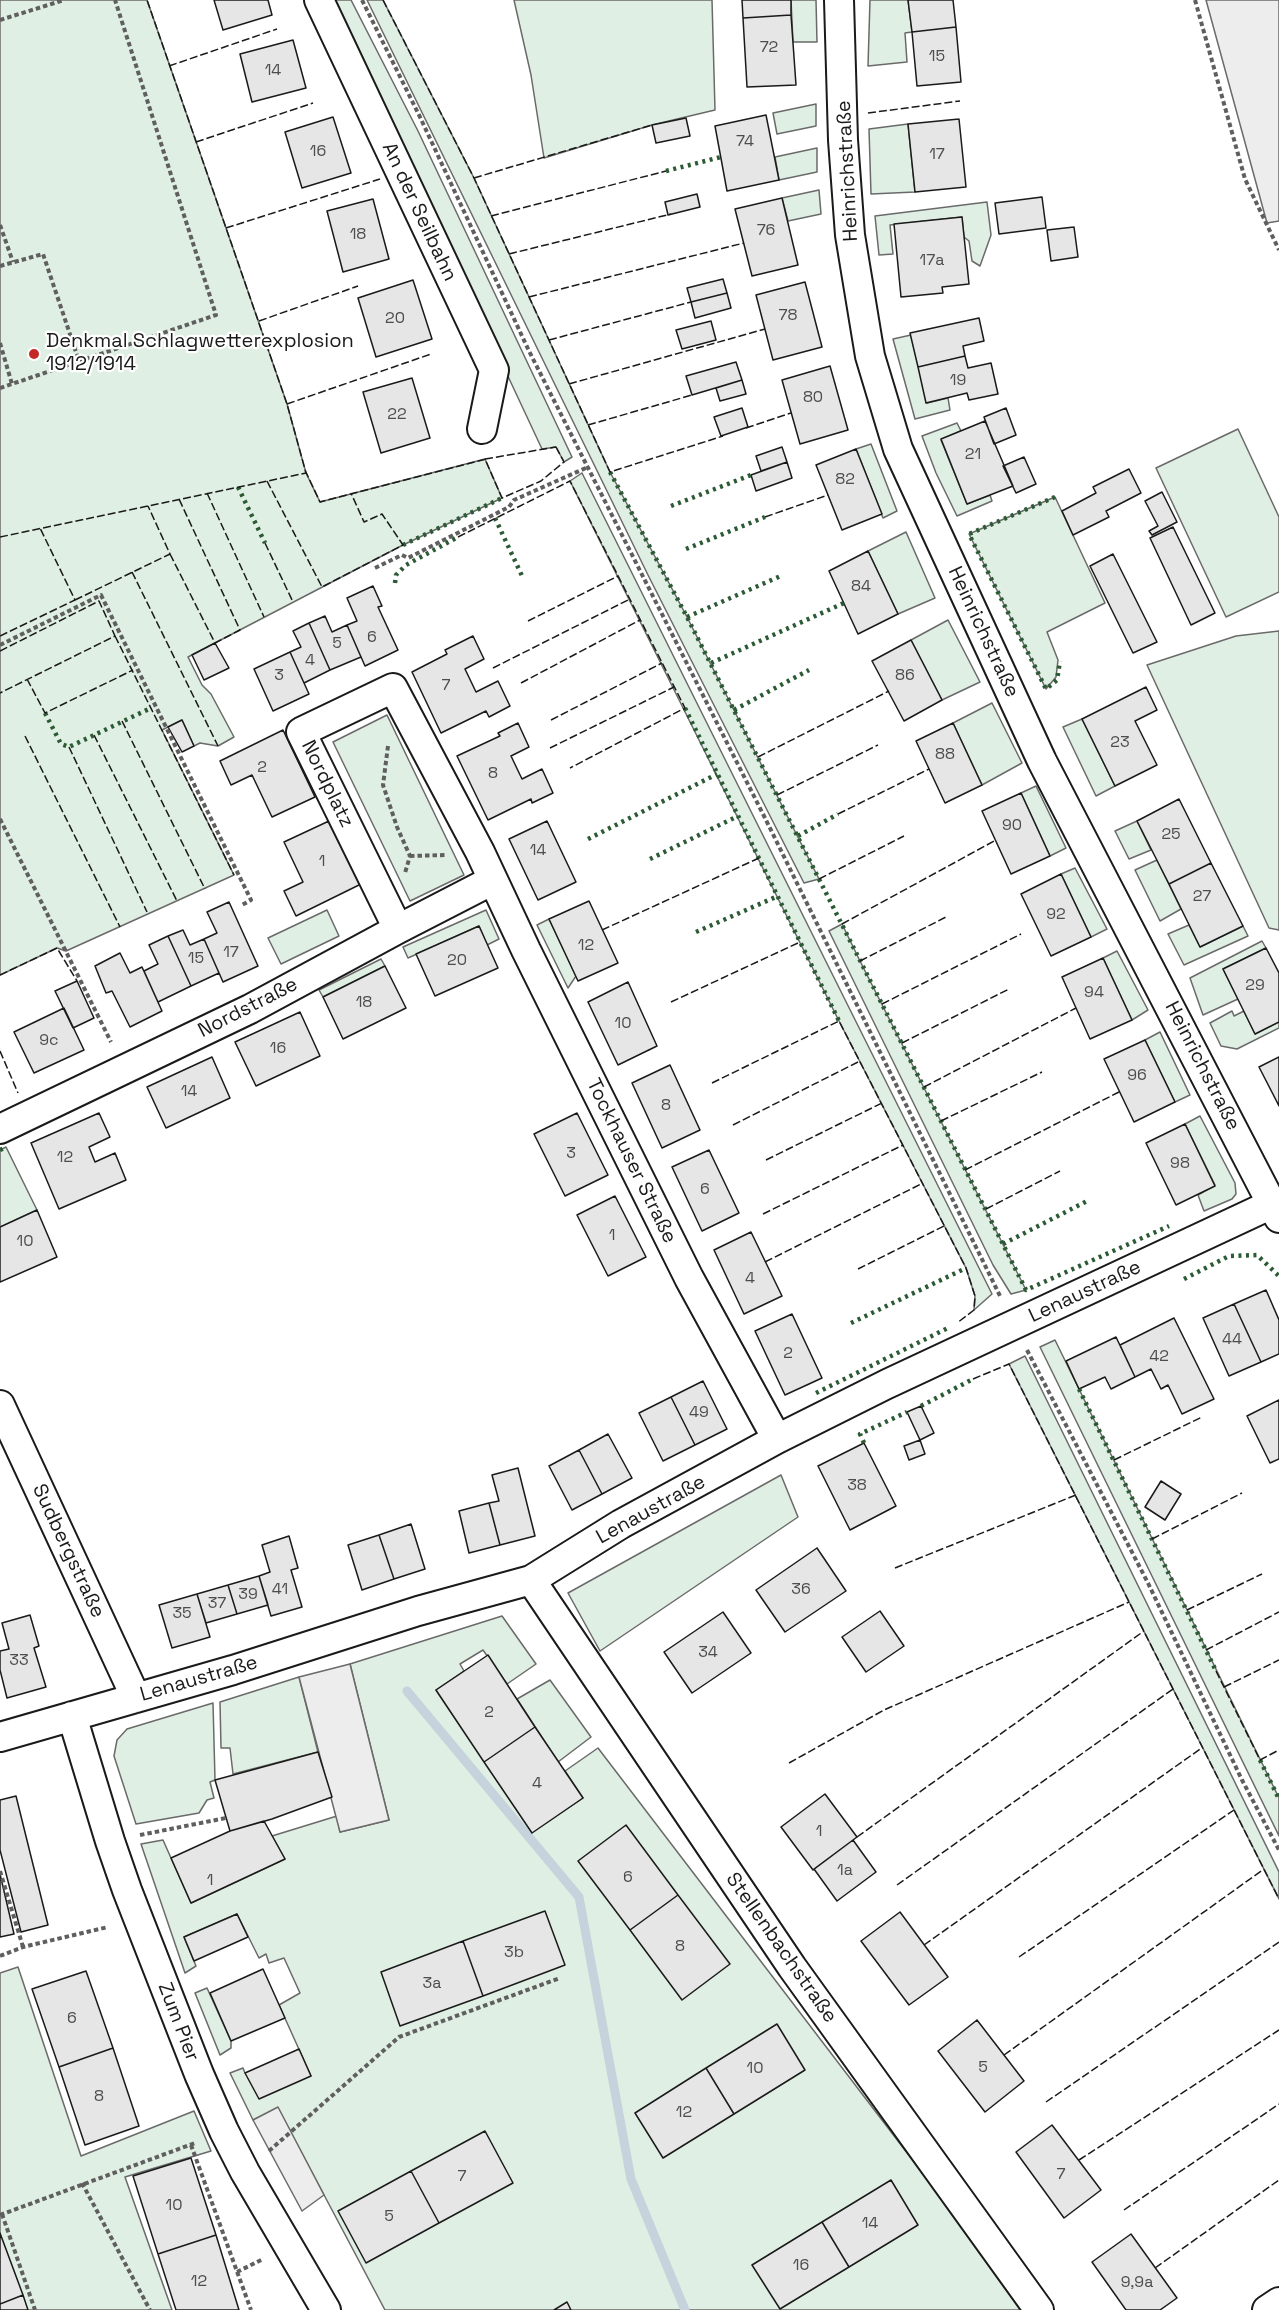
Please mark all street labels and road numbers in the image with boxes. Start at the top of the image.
street label: Heinrichstraße [832,100,864,242]
street label: An der Seilbahn [376,139,462,285]
street label: Heinrichstraße [942,563,1024,701]
street label: Nordplatz [296,737,358,831]
street label: Nordstraße [194,973,302,1043]
street label: Heinrichstraße [1159,998,1245,1134]
street label: Tockhauser Straße [581,1075,681,1247]
street label: Lenaustraße [1025,1256,1145,1328]
street label: Lenaustraße [592,1470,710,1550]
street label: Sudbergstraße [27,1480,109,1622]
street label: Lenaustraße [138,1651,260,1707]
street label: Stellenbachstraße [720,1868,842,2028]
street label: Zum Pier [152,1979,204,2065]

